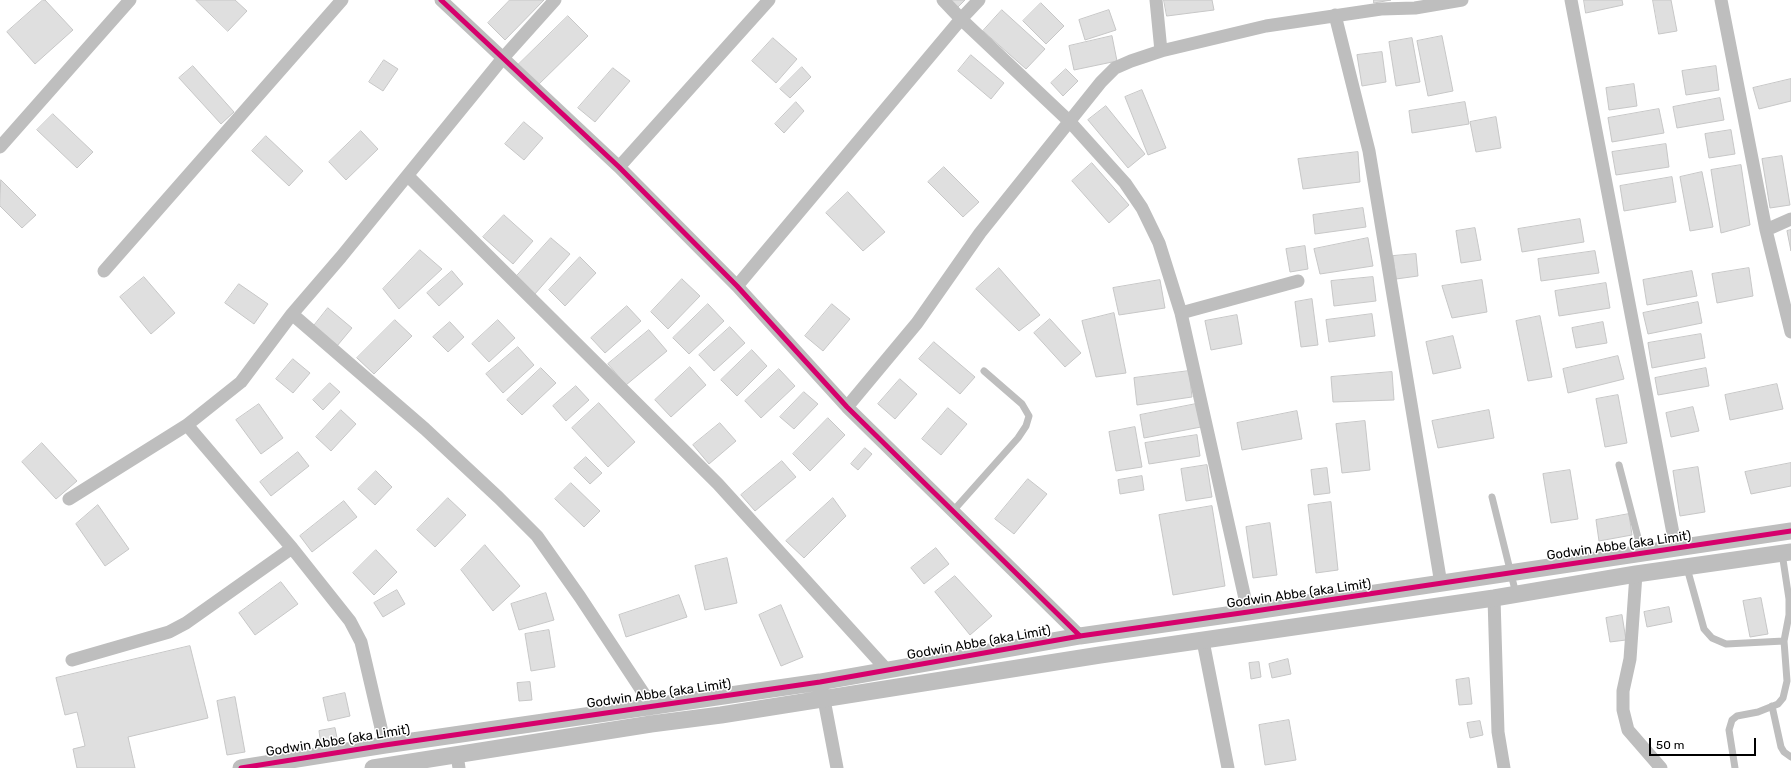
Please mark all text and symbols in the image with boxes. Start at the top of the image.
street label: Godwin Abbe (aka Limit) [1546,528,1692,564]
street label: Godwin Abbe (aka Limit) [1226,576,1372,612]
street label: Godwin Abbe (aka Limit) [906,623,1052,663]
street label: Godwin Abbe (aka Limit) [586,676,732,712]
street label: Godwin Abbe (aka Limit) [265,722,411,760]
scale bar [1651,730,1758,756]
text: 50 m [1656,738,1684,752]

